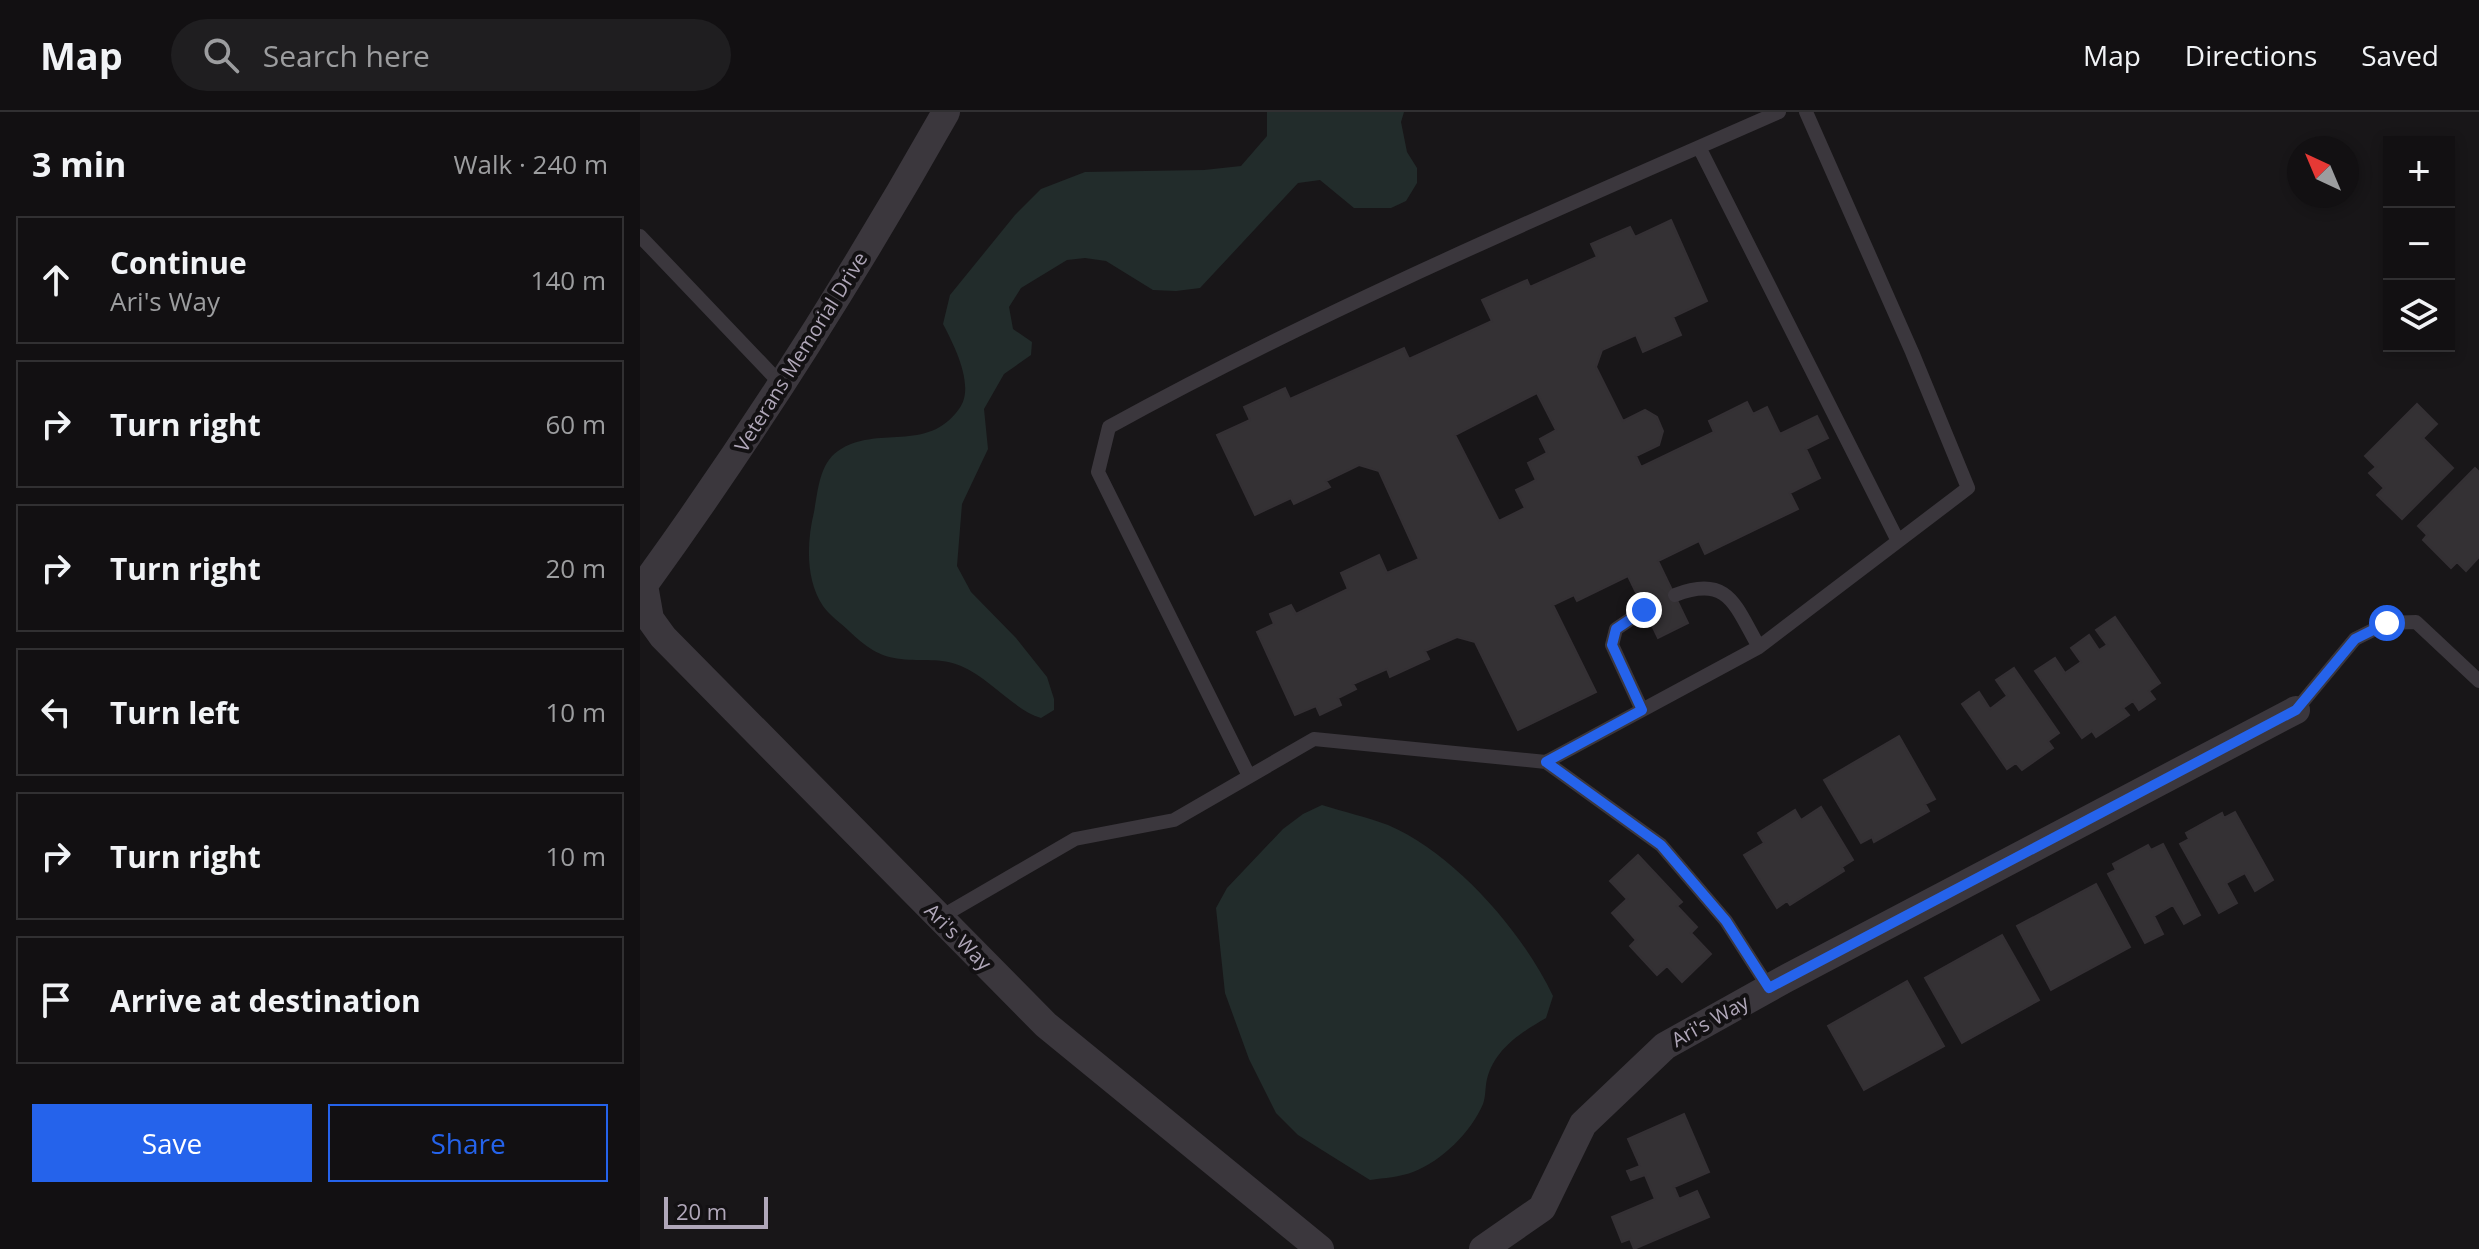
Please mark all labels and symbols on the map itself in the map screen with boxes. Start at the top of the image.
north arrow [2287,136,2359,208]
street label: Veterans Memorial Drive [728,247,873,457]
route end [1626,592,1662,628]
route start [2369,605,2405,641]
street label: Ari's Way [919,897,998,977]
street label: Ari's Way [1666,988,1754,1053]
scale bar [664,1193,768,1229]

